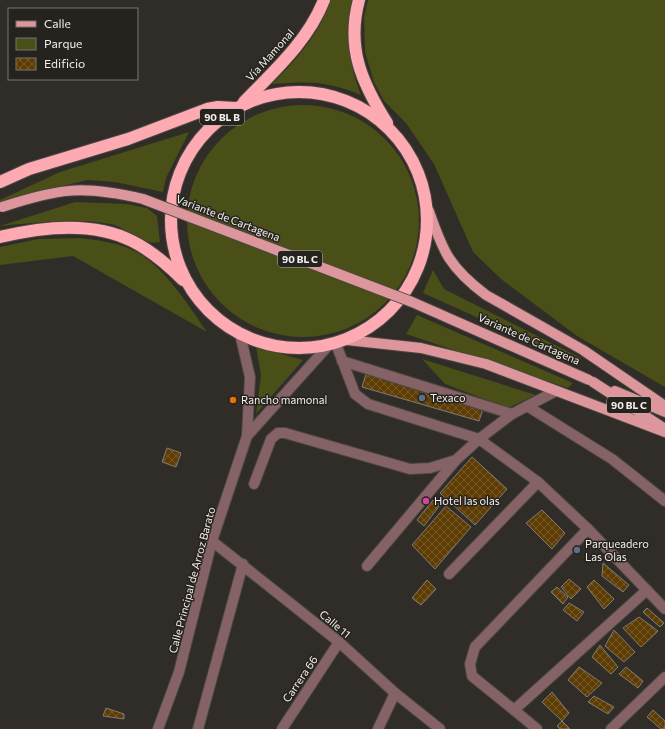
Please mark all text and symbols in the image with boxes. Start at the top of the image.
legend [8,8,138,80]
text: Calle [44,16,71,30]
street label: Vía Mamonal [243,26,296,83]
text: Parque [44,36,82,50]
text: Edificio [44,56,85,70]
road number: 90 BL B [200,109,244,125]
street label: Variante de Cartagena [174,192,282,243]
road number: 90 BL C [278,251,322,267]
street label: Variante de Cartagena [476,310,582,367]
place label: Texaco [430,391,466,404]
place label: Rancho mamonal [241,393,327,406]
marker: Texaco [417,393,427,403]
marker: Rancho mamonal [228,395,238,405]
road number: 90 BL C [607,397,651,413]
place label: Hotel las olas [434,494,500,507]
marker: Hotel las olas [421,496,431,506]
street label: Calle Principal de Arroz Barato [166,505,217,655]
place label: Parqueadero Las Olas [585,537,649,563]
marker: Parqueadero Las Olas [572,545,582,555]
street label: Calle 11 [317,607,353,640]
street label: Carrera 66 [279,653,320,704]

